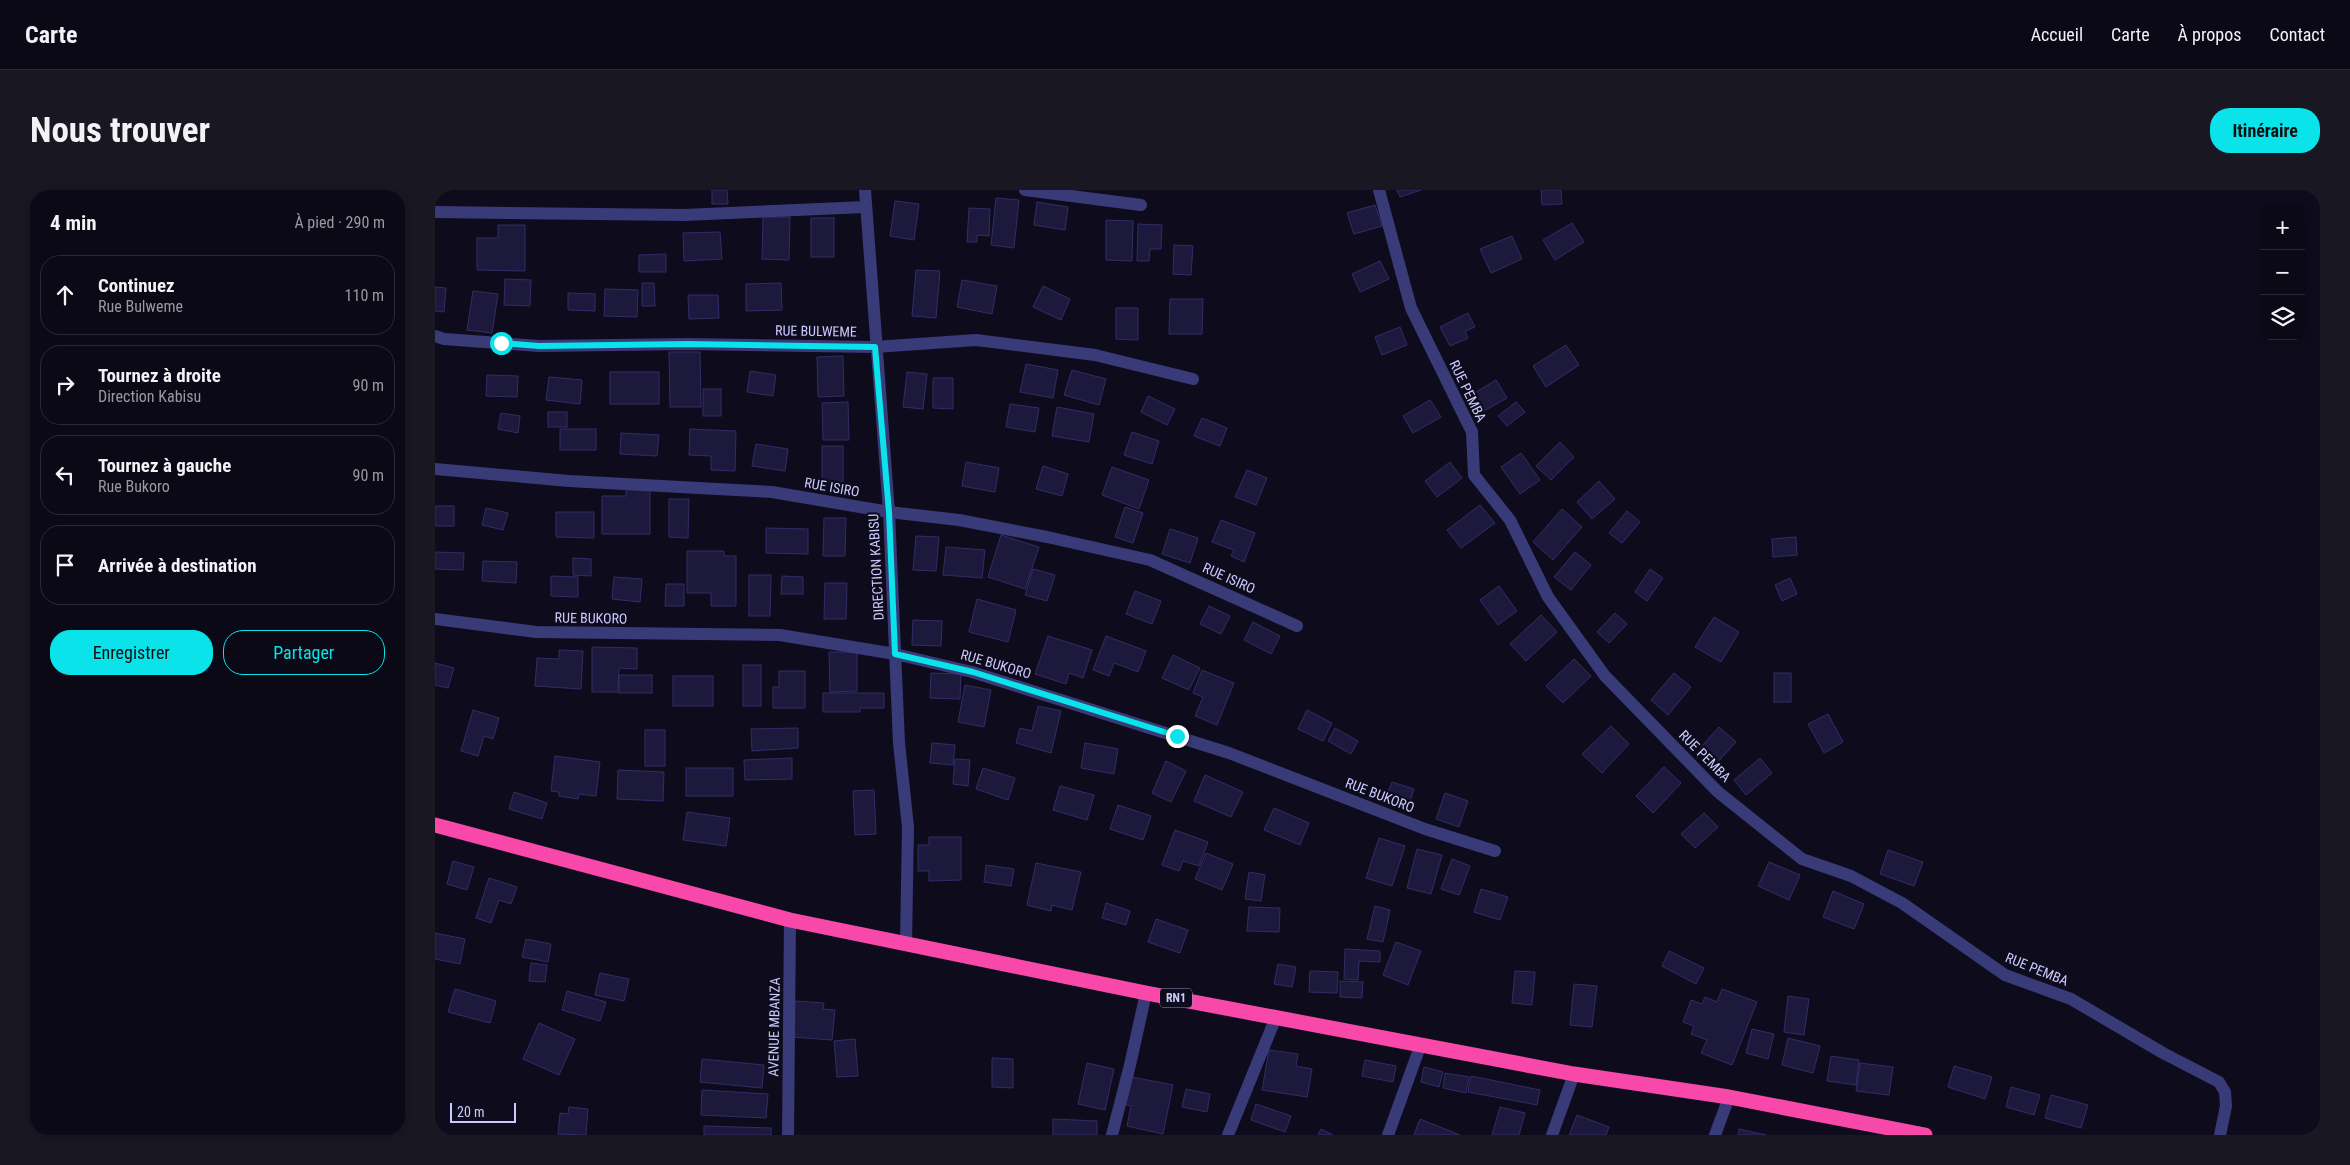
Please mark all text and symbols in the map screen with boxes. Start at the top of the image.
text: Carte [25,21,77,49]
text: Accueil [2031,24,2083,45]
text: Carte [2111,24,2150,45]
text: À propos [2178,24,2241,45]
text: Contact [2269,24,2325,45]
button: Itinéraire [2210,108,2320,153]
text: Nous trouver [30,110,210,151]
map controls [2260,205,2305,340]
button: + [2260,205,2305,250]
text: 4 min [50,211,97,235]
text: À pied · 290 m [294,213,385,232]
button: − [2260,250,2305,295]
text: Continuez [98,274,175,297]
icon: ahead [51,281,79,309]
text: 110 m [345,286,384,305]
button: layers [2260,295,2305,340]
text: Rue Bulweme [98,297,183,316]
street label: RUE BULWEME [775,322,857,340]
route start [490,332,513,355]
street label: RUE PEMBA [1446,358,1490,424]
text: Tournez à droite [98,364,221,387]
icon: right [51,371,79,399]
text: 90 m [352,376,384,395]
text: Direction Kabisu [98,387,201,406]
text: Tournez à gauche [98,454,231,477]
icon: left [51,461,79,489]
text: 90 m [352,466,384,485]
street label: RUE ISIRO [803,474,861,500]
text: Rue Bukoro [98,477,170,496]
street label: DIRECTION KABISU [865,513,887,621]
icon: arrive [51,551,79,579]
text: Arrivée à destination [98,554,257,577]
street label: RUE ISIRO [1200,559,1258,597]
street label: RUE BUKORO [555,609,627,627]
button: Enregistrer [50,630,213,675]
button: Partager [223,630,385,675]
street label: RUE BUKORO [959,646,1033,682]
route end [1166,725,1189,748]
street label: RUE PEMBA [1676,727,1734,785]
street label: RUE BUKORO [1343,775,1417,815]
street label: RUE PEMBA [2003,949,2071,989]
street label: AVENUE MBANZA [765,977,783,1077]
road number: RN1 [1160,988,1192,1008]
scale bar [450,1100,516,1123]
text: 20 m [457,1104,485,1120]

